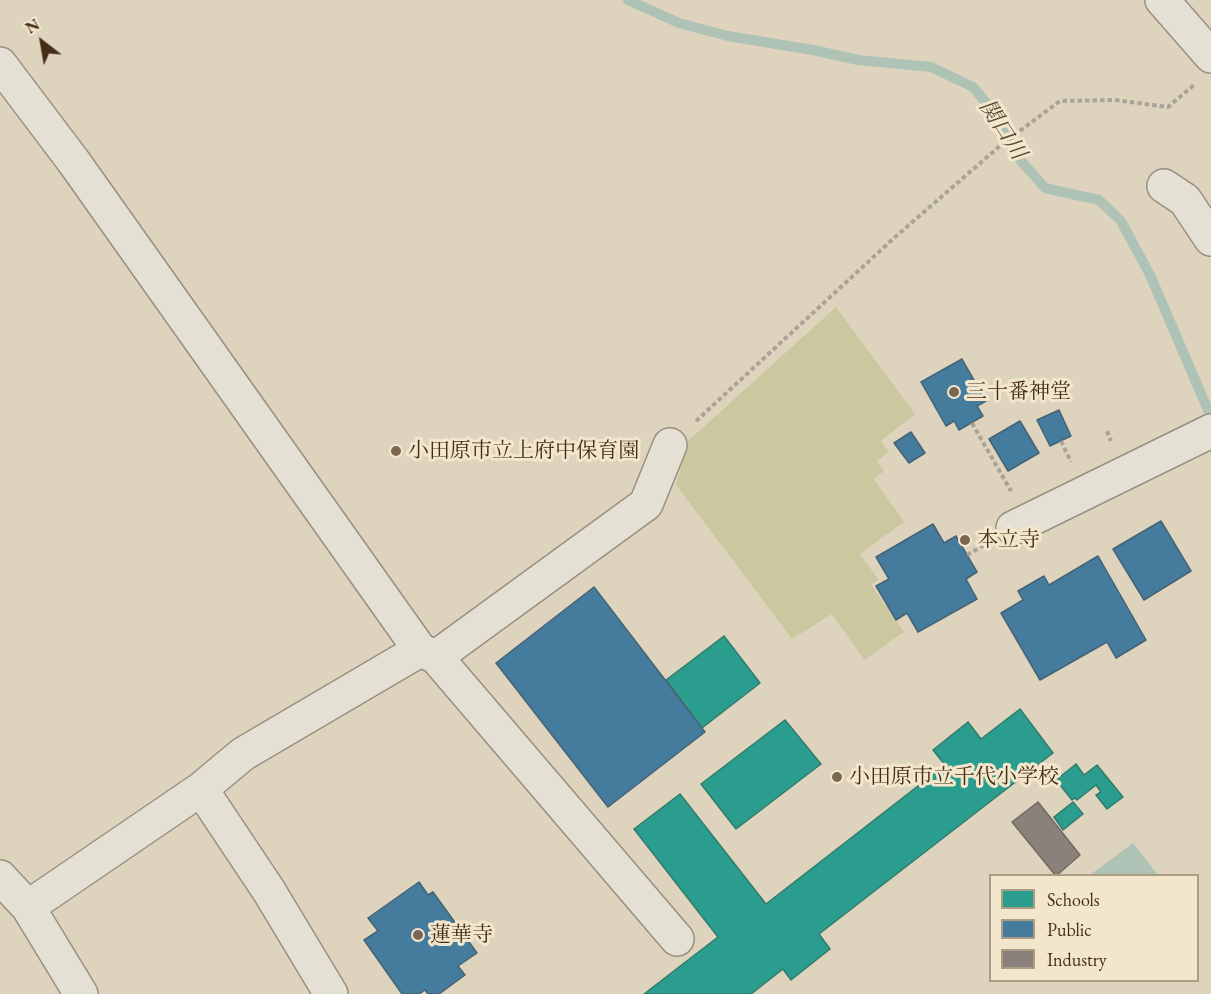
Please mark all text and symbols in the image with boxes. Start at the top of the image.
north arrow [12,12,72,72]
text: N [22,14,43,38]
water label: 関口川 [973,95,1031,165]
place label: 三十番神堂 [966,379,1071,405]
marker: 三十番神堂 [947,385,961,399]
place label: 小田原市立上府中保育園 [408,438,639,464]
marker: 小田原市立上府中保育園 [389,444,403,458]
place label: 本立寺 [977,527,1040,553]
marker: 本立寺 [958,533,972,547]
place label: 小田原市立千代小学校 [849,764,1059,790]
marker: 小田原市立千代小学校 [830,770,844,784]
legend [989,874,1199,982]
text: Schools [1047,888,1100,911]
text: Public [1047,918,1091,941]
place label: 蓮華寺 [430,922,493,948]
marker: 蓮華寺 [411,928,425,942]
text: Industry [1047,948,1107,971]

